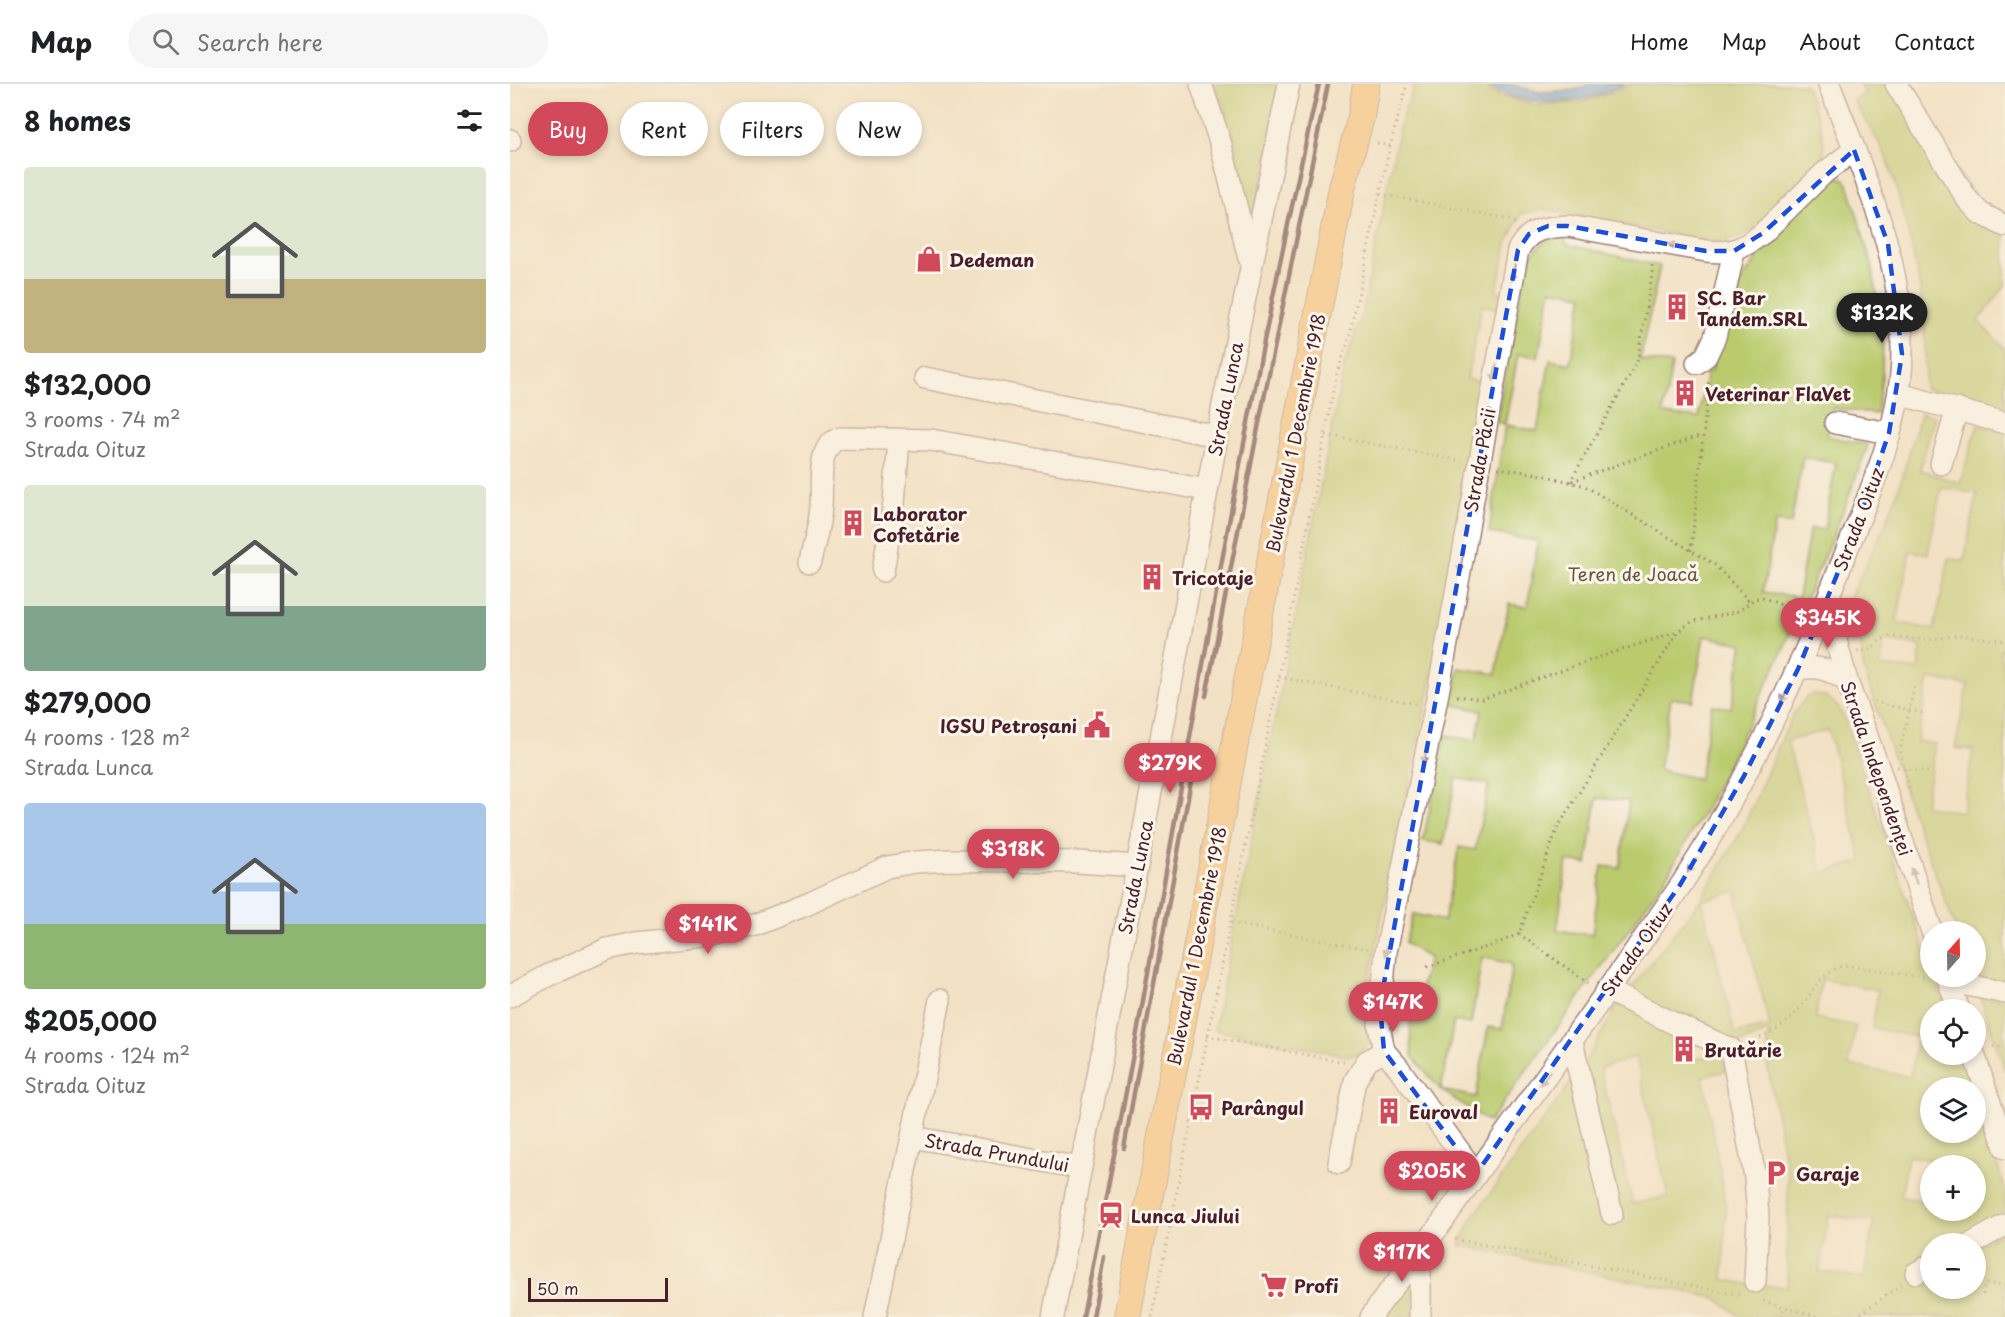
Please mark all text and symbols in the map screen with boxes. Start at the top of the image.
search box [128,14,548,68]
text: Map [30,20,92,63]
icon: search [149,25,182,58]
text: Search here [197,25,323,58]
text: Home [1630,25,1689,57]
text: Map [1722,25,1767,57]
text: About [1800,25,1861,57]
text: Contact [1894,25,1975,57]
text: 8 homes [24,101,131,140]
chip: Buy [528,102,608,156]
chip: Rent [620,102,708,156]
chip: Filters [720,102,824,156]
chip: New [836,102,922,156]
icon: filters [453,104,486,137]
icon: home [201,206,309,314]
one-way arrow [1667,240,1685,250]
shop icon: Dedeman [914,244,944,274]
place label: Dedeman [949,246,1034,273]
one-way arrow [1508,264,1517,283]
place label: SC. Bar Tandem.SRL [1697,284,1808,332]
building icon: SC. Bar Tandem.SRL [1662,292,1692,322]
pin: $132K [1840,293,1924,344]
text: $132K [1850,297,1914,327]
street label: Bulevardul 1 Decembrie 1918 [1259,311,1331,555]
street label: Strada Lunca [1201,339,1249,459]
one-way arrow [1490,363,1499,382]
text: $132,000 [24,365,151,404]
building icon: Veterinar FlaVet [1670,378,1700,408]
place label: Veterinar FlaVet [1705,380,1852,407]
text: 3 rooms · 74 m² [24,404,181,434]
street label: Strada Păcii [1457,406,1501,514]
text: Strada Oituz [24,434,145,464]
street label: Strada Oituz [1826,463,1890,575]
place label: Laborator Cofetărie [873,500,968,548]
building icon: Laborator Cofetărie [838,508,868,538]
icon: home [201,524,309,632]
one-way arrow [1456,555,1465,574]
park label: Teren de Joacă [1568,560,1699,587]
building icon: Tricotaje [1137,562,1167,592]
place label: Tricotaje [1172,564,1254,591]
pin: $345K [1786,598,1870,649]
text: $345K [1795,602,1861,632]
street label: Strada Independenței [1834,677,1920,859]
text: $279,000 [24,683,151,722]
one-way arrow [1781,687,1790,704]
public building icon: IGSU Petroșani [1082,710,1112,740]
place label: IGSU Petroșani [940,712,1077,739]
text: 4 rooms · 128 m² [24,722,190,752]
pin: $279K [1128,743,1212,794]
text: $279K [1138,747,1202,777]
one-way arrow [1420,747,1429,766]
text: Strada Lunca [24,752,153,782]
street label: Strada Lunca [1111,817,1159,937]
street label: Bulevardul 1 Decembrie 1918 [1160,824,1232,1068]
pin: $318K [971,829,1055,880]
text: $318K [981,833,1045,863]
icon: home [201,842,309,950]
one-way arrow [1686,858,1697,874]
one-way arrow [1908,867,1918,885]
street label: Strada Oituz [1594,896,1679,1002]
pin: $141K [666,904,750,955]
text: $141K [678,908,738,938]
north arrow [1920,921,1986,987]
map controls [1920,921,1986,1299]
one-way arrow [1383,938,1392,957]
pin: $147K [1351,982,1435,1033]
text: $147K [1363,986,1423,1016]
button: locate [1920,999,1986,1065]
text: $205,000 [24,1001,157,1040]
building icon: Brutărie [1669,1034,1699,1064]
place label: Brutărie [1704,1036,1782,1063]
text: 4 rooms · 124 m² [24,1040,190,1070]
text: Strada Oituz [24,1070,145,1100]
one-way arrow [1539,1070,1551,1086]
button: layers [1920,1077,1986,1143]
bus stop icon: Parângul [1186,1092,1216,1122]
place label: Parângul [1221,1094,1304,1121]
building icon: Euroval [1374,1096,1404,1126]
place label: Euroval [1409,1098,1478,1125]
street label: Strada Prundului [923,1126,1071,1178]
pin: $205K [1390,1151,1474,1202]
text: $205K [1398,1155,1466,1185]
button: + [1920,1155,1986,1221]
parking icon: Garaje [1761,1158,1791,1188]
place label: Garaje [1796,1160,1860,1187]
station icon: Lunca Jiului [1096,1200,1126,1230]
place label: Lunca Jiului [1131,1202,1240,1229]
pin: $117K [1360,1232,1444,1283]
button: − [1920,1233,1986,1299]
text: $117K [1373,1236,1431,1266]
supermarket icon: Profi [1259,1270,1289,1300]
place label: Profi [1294,1272,1339,1299]
scale bar [528,1275,668,1302]
text: 50 m [537,1276,578,1300]

